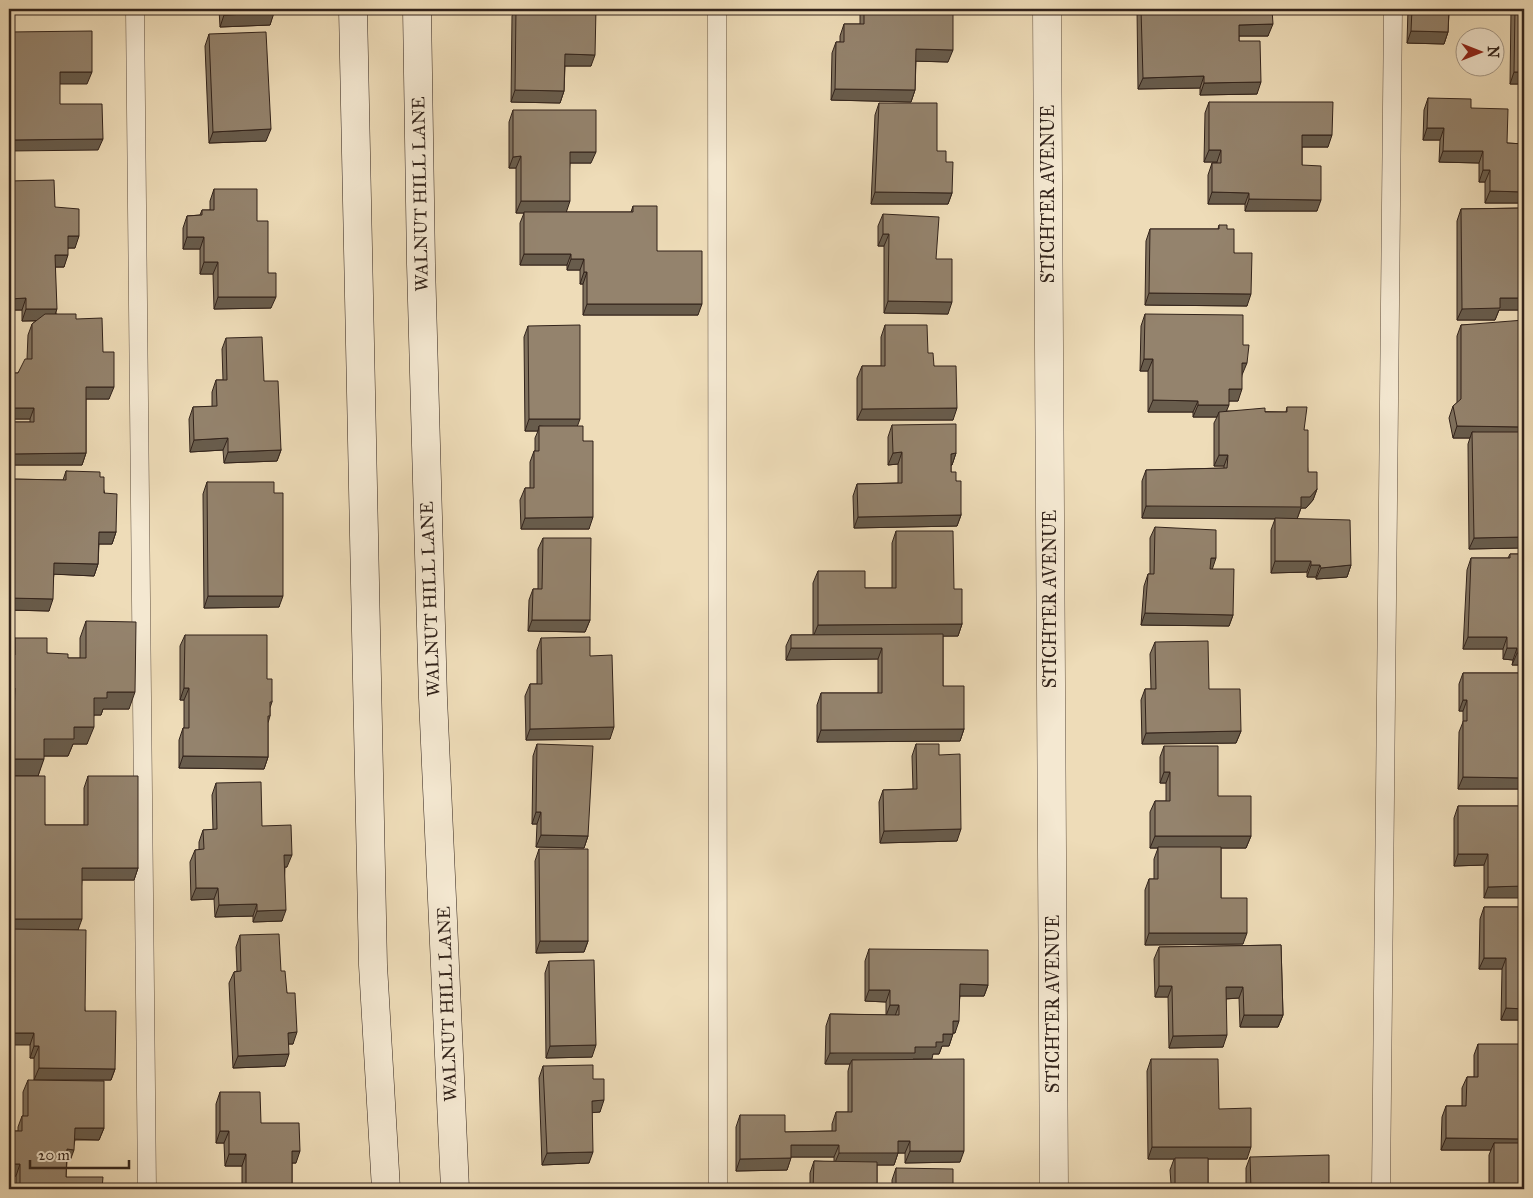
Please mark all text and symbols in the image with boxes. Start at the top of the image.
north arrow [1456,28,1506,78]
text: N [1484,46,1501,58]
street label: WALNUT HILL LANE [407,96,433,292]
street label: STICHTER AVENUE [1037,105,1059,283]
street label: WALNUT HILL LANE [416,501,444,697]
street label: STICHTER AVENUE [1039,510,1061,688]
street label: WALNUT HILL LANE [433,906,461,1102]
street label: STICHTER AVENUE [1042,915,1064,1093]
scale bar [30,1138,129,1170]
text: 20 m [38,1146,70,1164]

